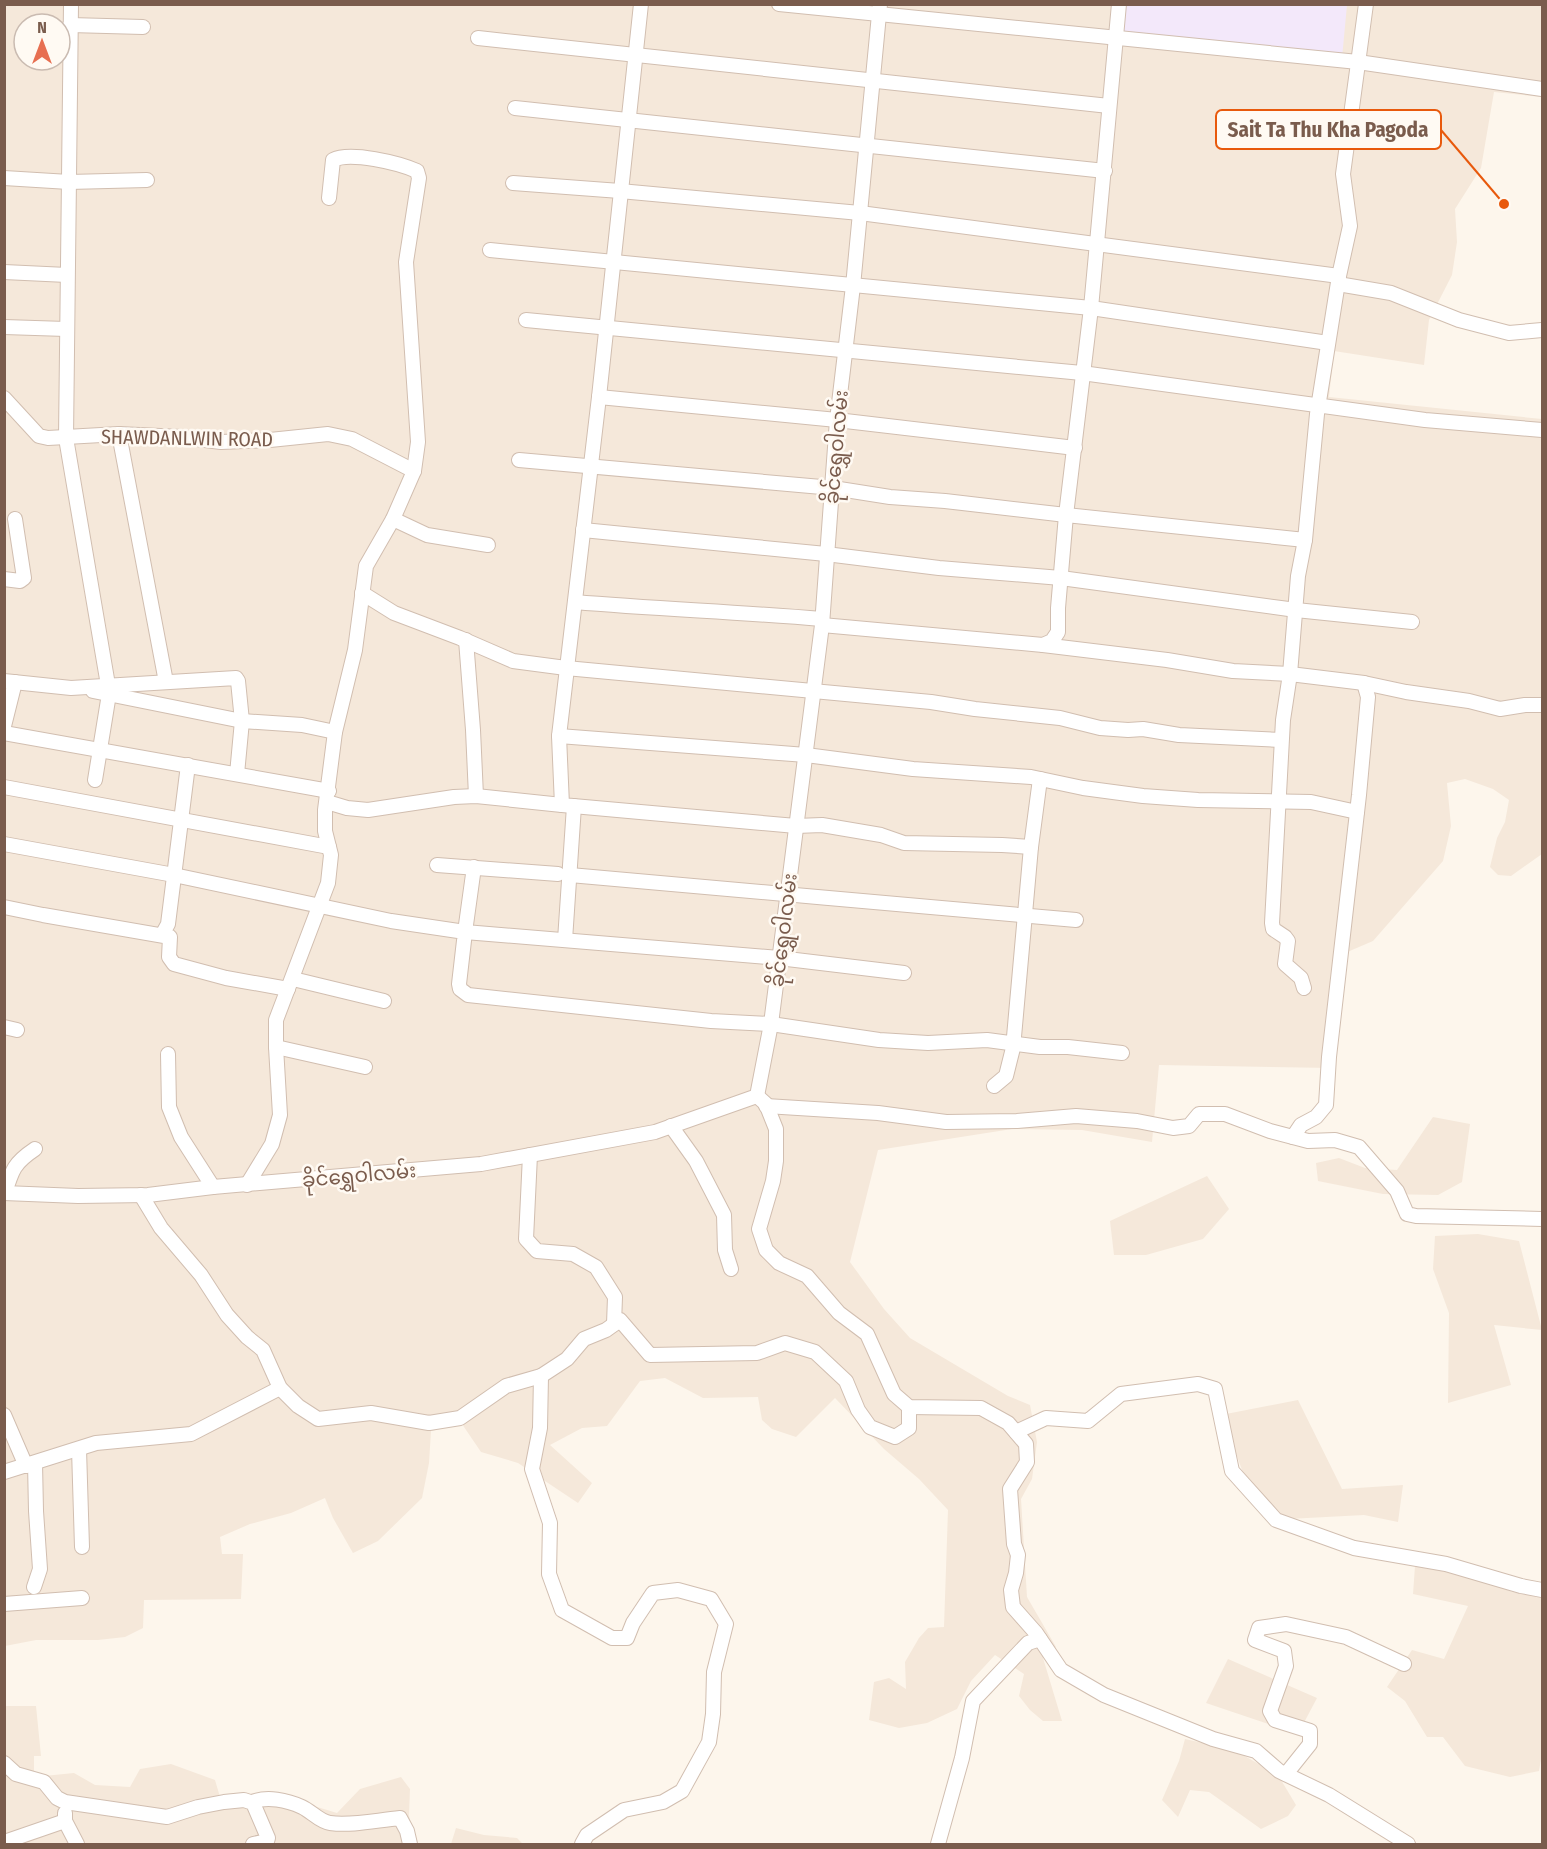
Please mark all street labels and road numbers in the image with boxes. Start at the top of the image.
street label: ခိုင်ရွှေဝါလမ်း [817,389,858,505]
street label: SHAWDANLWIN ROAD [101,425,273,451]
street label: ခိုင်ရွှေဝါလမ်း [762,871,807,989]
street label: ခိုင်ရွှေဝါလမ်း [301,1156,417,1197]

